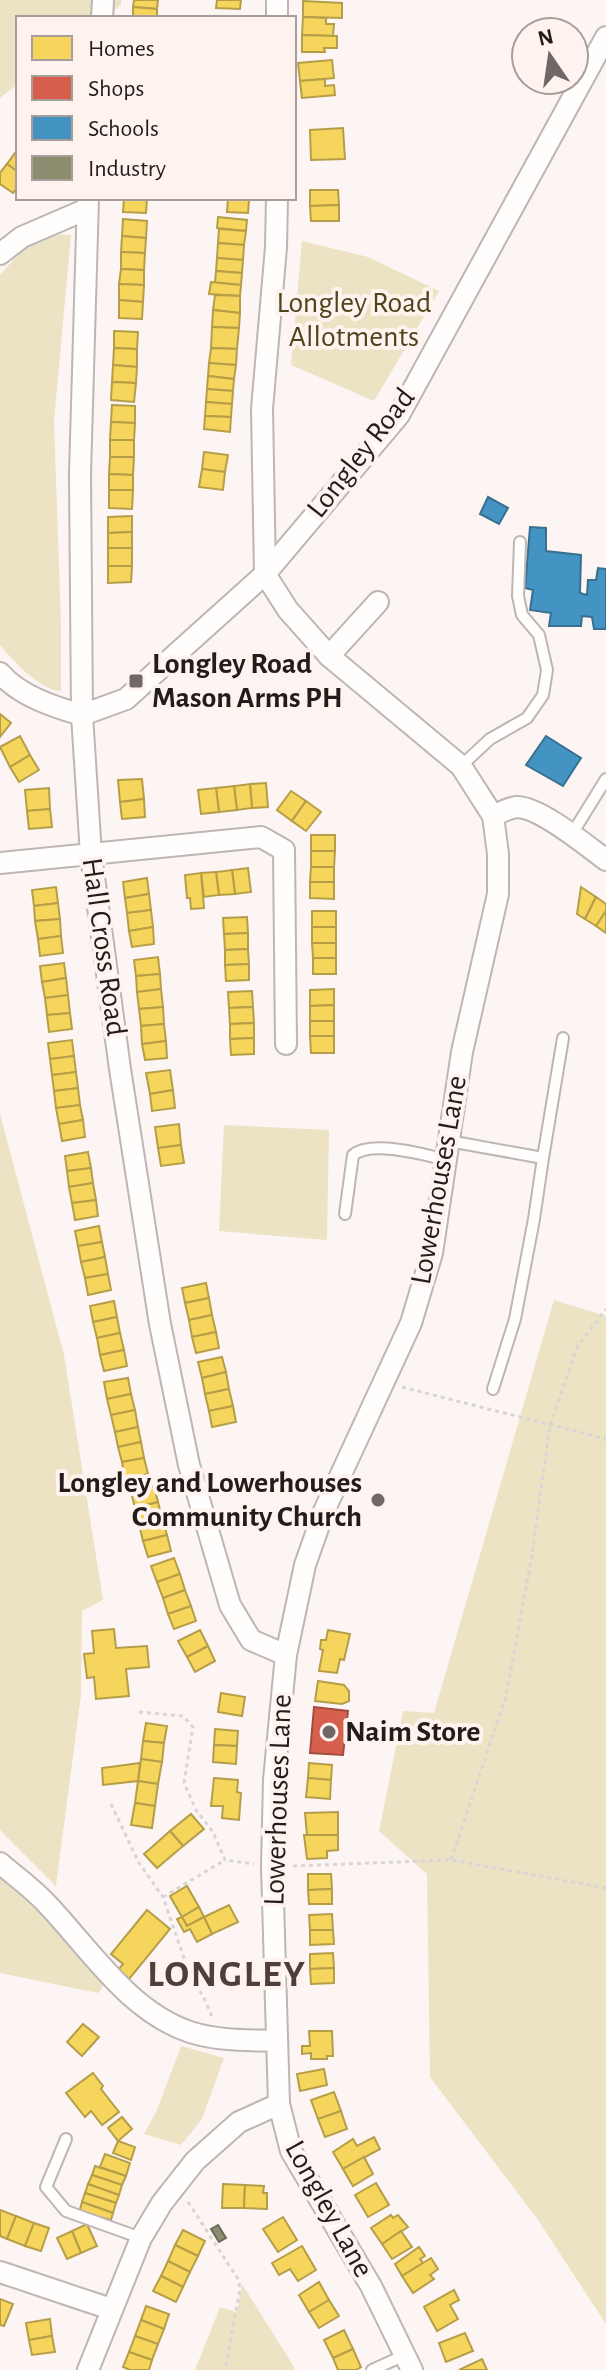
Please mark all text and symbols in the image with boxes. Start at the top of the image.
legend [16,16,296,200]
north arrow [510,16,590,96]
text: N [536,25,556,50]
text: Homes [88,37,155,61]
text: Shops [88,77,144,101]
text: Schools [88,117,159,141]
text: Industry [88,157,166,181]
park label: Longley Road Allotments [276,288,432,352]
street label: Longley Road [301,383,421,523]
place label: Longley Road Mason Arms PH [152,649,343,713]
marker: Longley Road Mason Arms PH [127,672,145,690]
street label: Hall Cross Road [77,856,131,1038]
street label: Lowerhouses Lane [406,1073,472,1287]
place label: Longley and Lowerhouses Community Church [57,1468,362,1532]
marker: Longley and Lowerhouses Community Church [369,1491,387,1509]
street label: Lowerhouses Lane [259,1694,297,1906]
place label: Naim Store [345,1717,480,1747]
marker: Naim Store [320,1723,338,1741]
district label: LONGLEY [147,1956,307,1994]
street label: Longley Lane [279,2136,379,2282]

